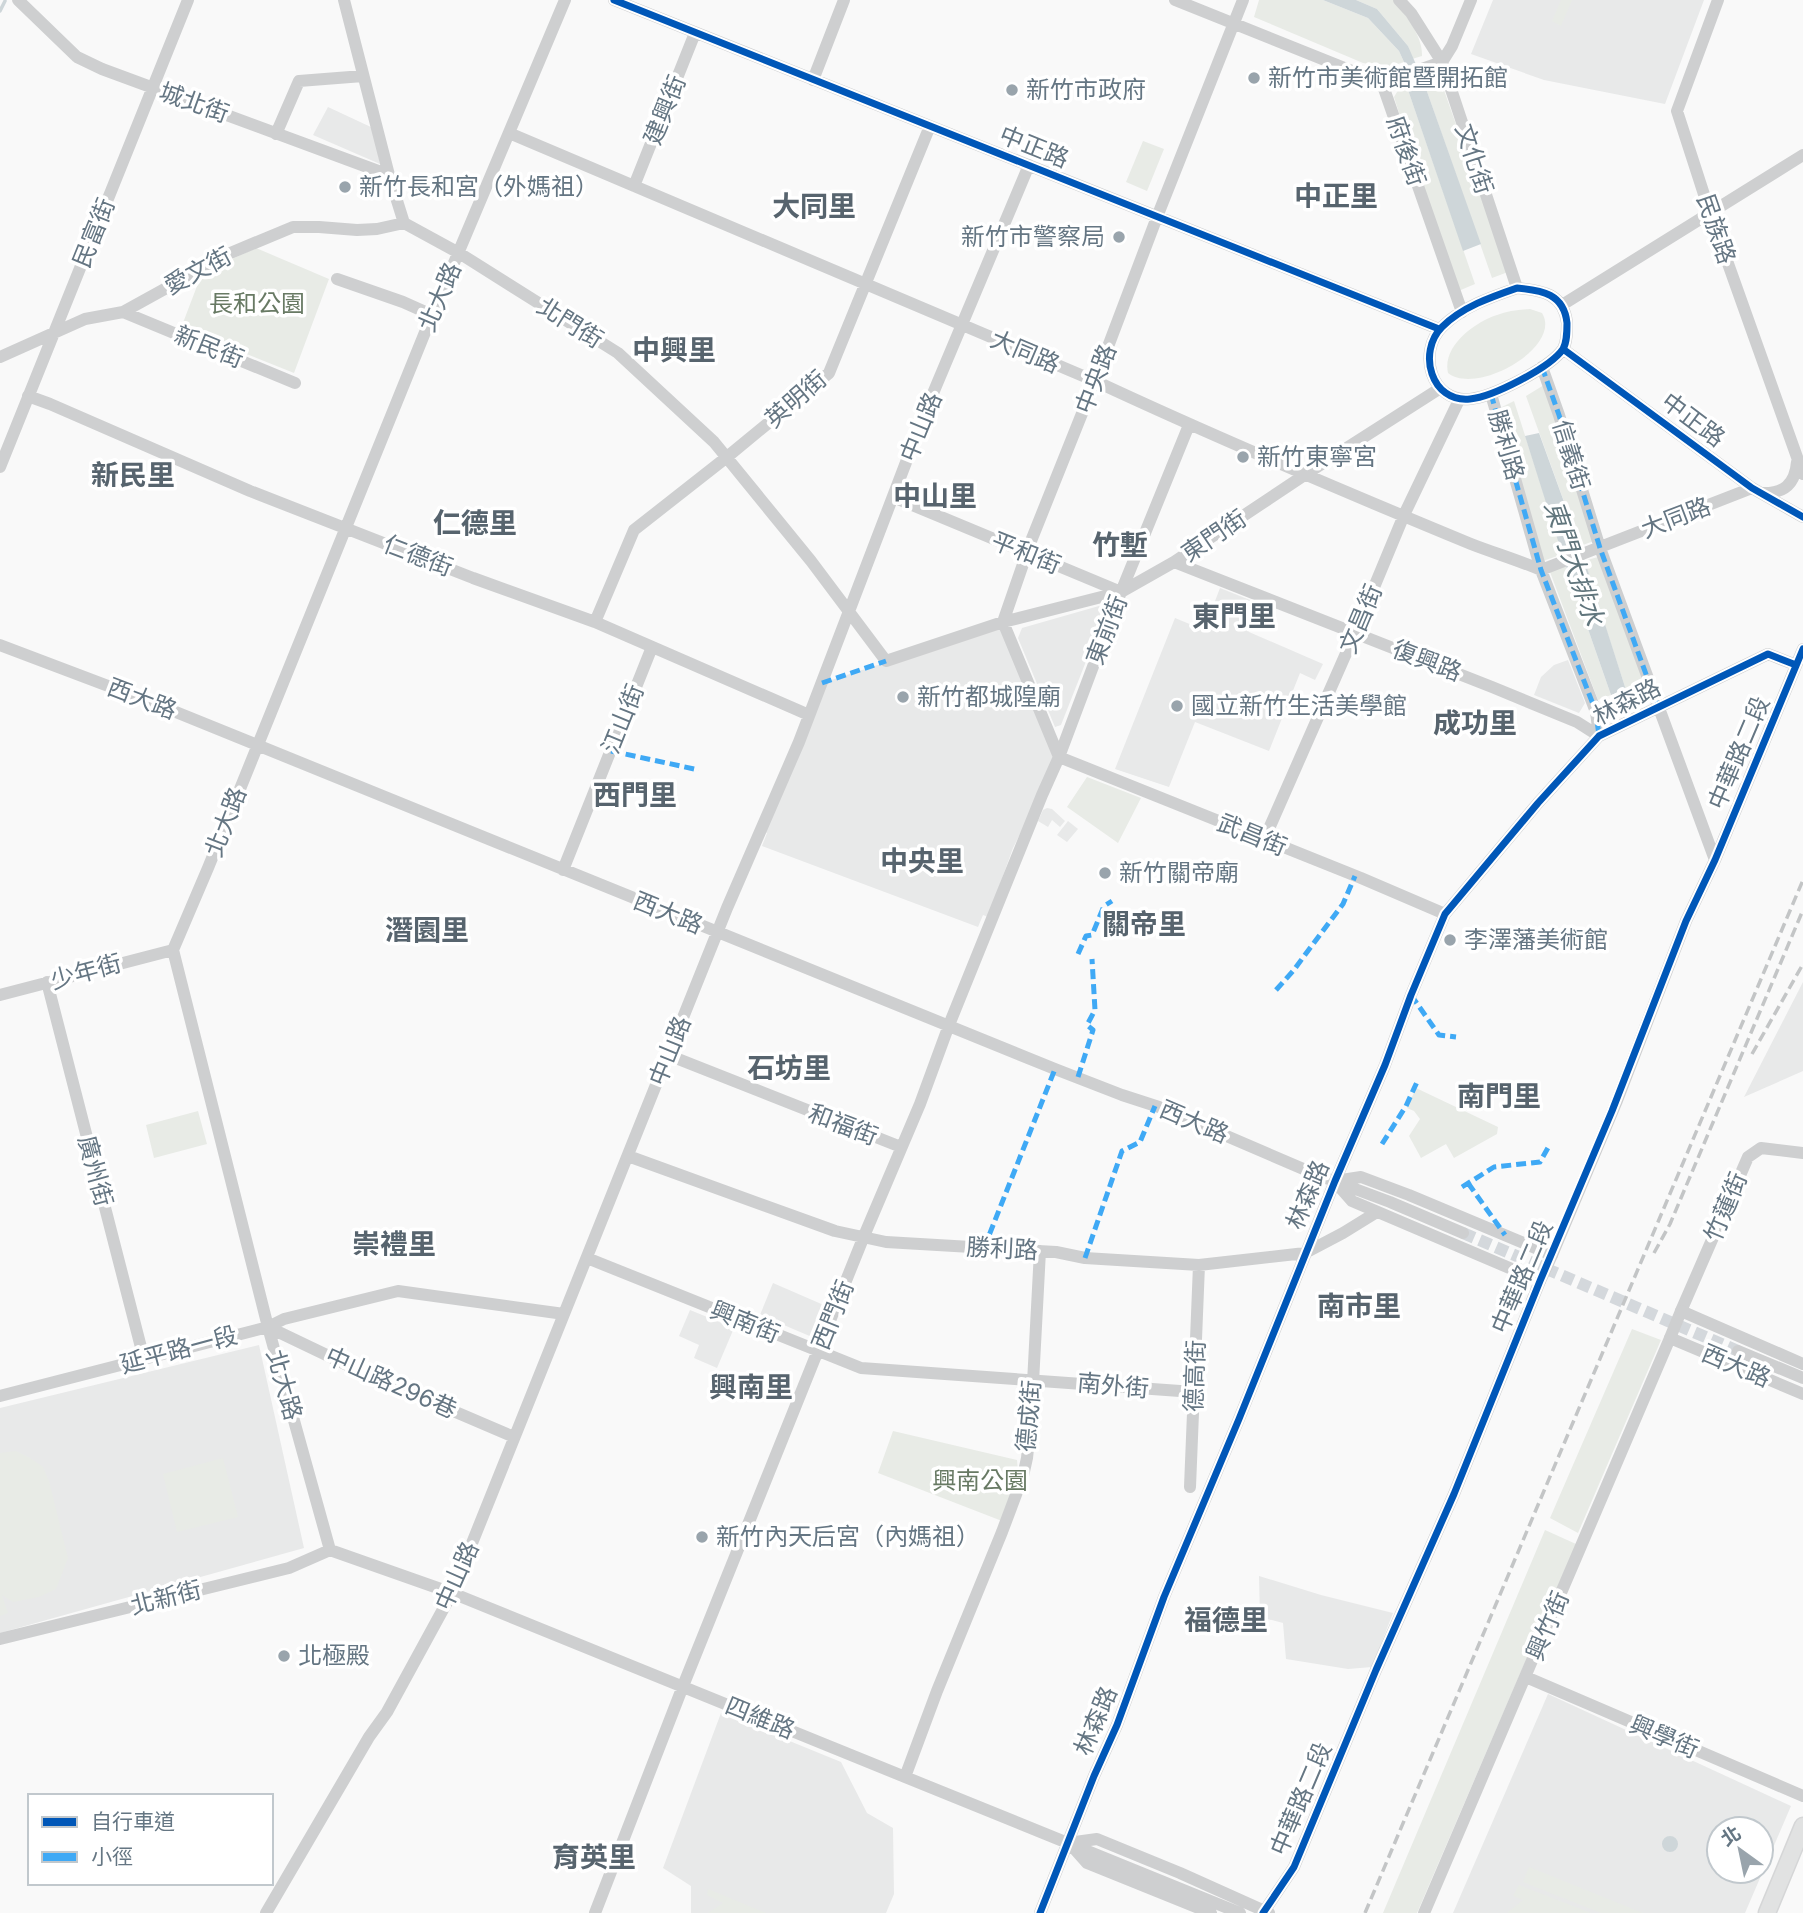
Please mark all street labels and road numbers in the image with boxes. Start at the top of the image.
street label: 建興街 [638,71,691,149]
street label: 城北街 [155,77,233,128]
street label: 府後街 [1381,112,1432,190]
street label: 中正路 [995,120,1073,173]
street label: 文化街 [1450,120,1499,198]
street label: 民族路 [1691,190,1742,268]
street label: 民富街 [67,194,120,272]
street label: 愛文街 [159,241,236,300]
street label: 北大路 [412,258,467,336]
street label: 北門街 [532,291,608,354]
street label: 新民街 [170,320,248,373]
street label: 大同路 [986,324,1064,379]
street label: 中央路 [1069,340,1122,418]
street label: 英明街 [759,364,832,433]
street label: 中正路 [1656,386,1731,453]
street label: 中山路 [894,388,947,466]
street label: 勝利路 [1483,406,1530,483]
street label: 信義街 [1547,416,1596,494]
street label: 大同路 [1637,491,1715,544]
street label: 東門街 [1176,503,1252,568]
street label: 平和街 [987,526,1065,579]
street label: 仁德街 [379,529,457,582]
street label: 文昌街 [1333,580,1388,658]
street label: 東前街 [1080,591,1133,669]
street label: 復興路 [1388,634,1466,687]
street label: 西大路 [103,672,181,725]
street label: 林森路 [1588,672,1665,731]
street label: 江山街 [596,680,649,758]
street label: 中華路二段 [1702,692,1775,814]
street label: 北大路 [199,783,252,861]
street label: 武昌街 [1213,808,1291,861]
street label: 西大路 [629,886,707,939]
street label: 少年街 [47,948,124,995]
street label: 中山路 [643,1012,696,1090]
street label: 西大路 [1155,1094,1233,1149]
street label: 和福街 [804,1098,882,1151]
street label: 廣州街 [72,1132,119,1209]
street label: 林森路 [1280,1156,1335,1234]
street label: 竹蓮街 [1698,1168,1753,1246]
street label: 中華路二段 [1485,1216,1558,1338]
street label: 勝利路 [965,1232,1039,1265]
street label: 西門街 [806,1276,859,1354]
street label: 興南街 [706,1295,784,1348]
street label: 延平路一段 [117,1320,241,1379]
street label: 西大路 [1697,1338,1775,1393]
street label: 德高街 [1179,1339,1210,1412]
street label: 中山路296巷 [321,1341,461,1424]
street label: 北大路 [261,1346,308,1423]
street label: 南外街 [1076,1368,1150,1403]
street label: 德成街 [1011,1379,1046,1453]
street label: 中山路 [429,1537,484,1615]
street label: 北新街 [127,1575,204,1620]
street label: 興竹街 [1520,1587,1575,1665]
street label: 林森路 [1068,1682,1123,1760]
street label: 四維路 [721,1691,799,1744]
street label: 興學街 [1625,1709,1703,1764]
street label: 中華路二段 [1264,1738,1337,1860]

